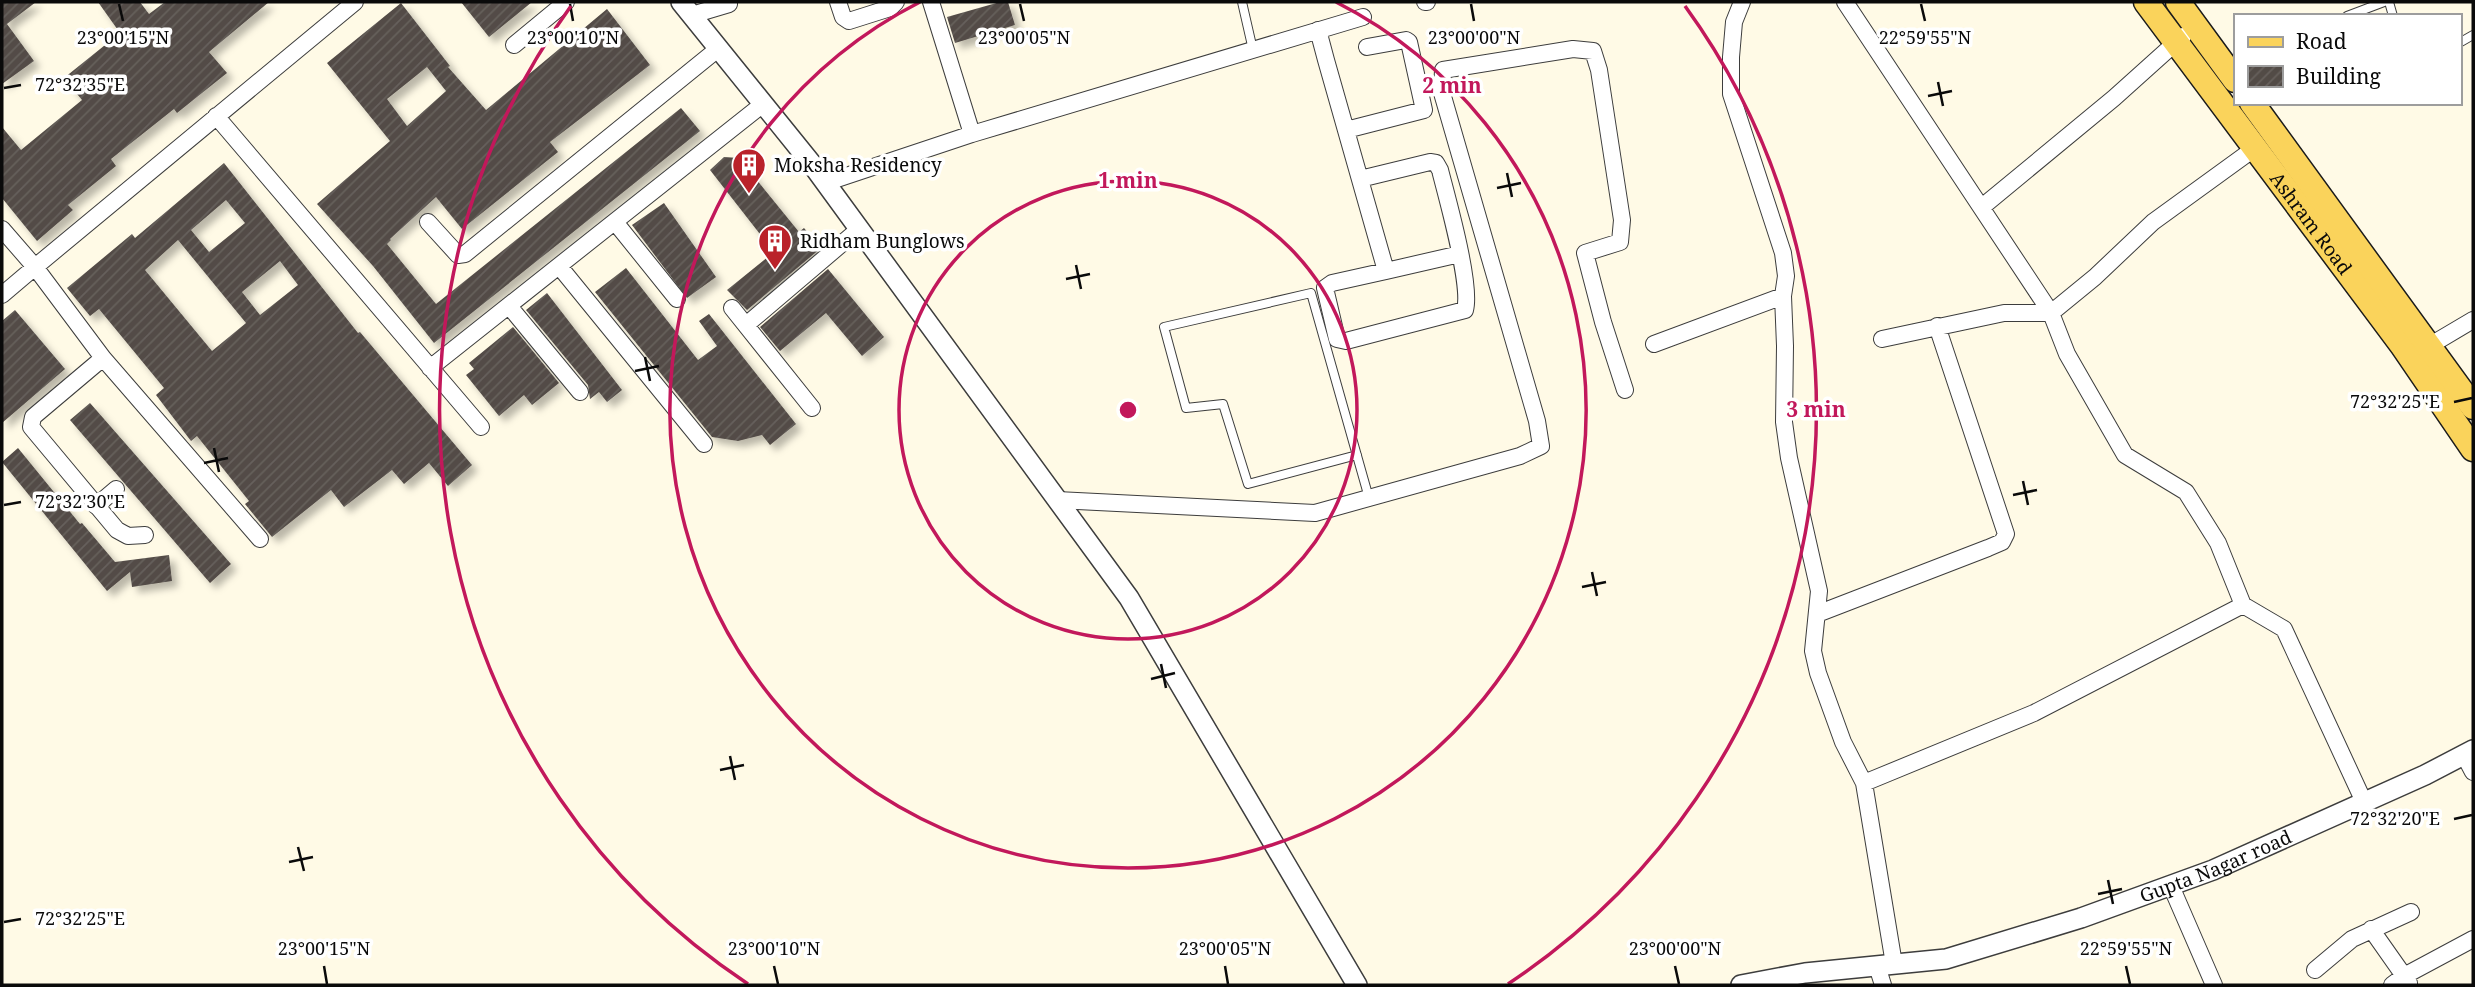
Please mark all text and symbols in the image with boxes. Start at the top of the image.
legend [2234,14,2461,105]
text: 23°00'15"N [77,25,170,49]
text: 23°00'10"N [527,25,620,49]
text: 23°00'05"N [978,25,1071,49]
text: 23°00'00"N [1428,25,1521,49]
text: 22°59'55"N [1879,25,1972,49]
text: Road [2296,27,2347,55]
text: Building [2296,62,2381,90]
text: 2 min [1422,71,1482,99]
text: 72°32'35"E [35,72,125,96]
building icon: Moksha Residency [730,146,768,195]
place label: Moksha Residency [774,152,942,178]
text: 1 min [1098,166,1158,194]
street label: Ashram Road [2264,166,2358,280]
building icon: Ridham Bunglows [756,222,794,271]
place label: Ridham Bunglows [800,228,965,254]
text: 72°32'25"E [2350,389,2440,413]
text: 3 min [1786,395,1846,423]
centre of rings [1116,398,1140,422]
text: 72°32'30"E [35,489,125,513]
text: 72°32'20"E [2350,806,2440,830]
street label: Gupta Nagar road [2136,823,2296,909]
text: 72°32'25"E [35,906,125,930]
text: 23°00'15"N [278,936,371,960]
text: 23°00'10"N [728,936,821,960]
text: 23°00'05"N [1179,936,1272,960]
text: 23°00'00"N [1629,936,1722,960]
text: 22°59'55"N [2080,936,2173,960]

